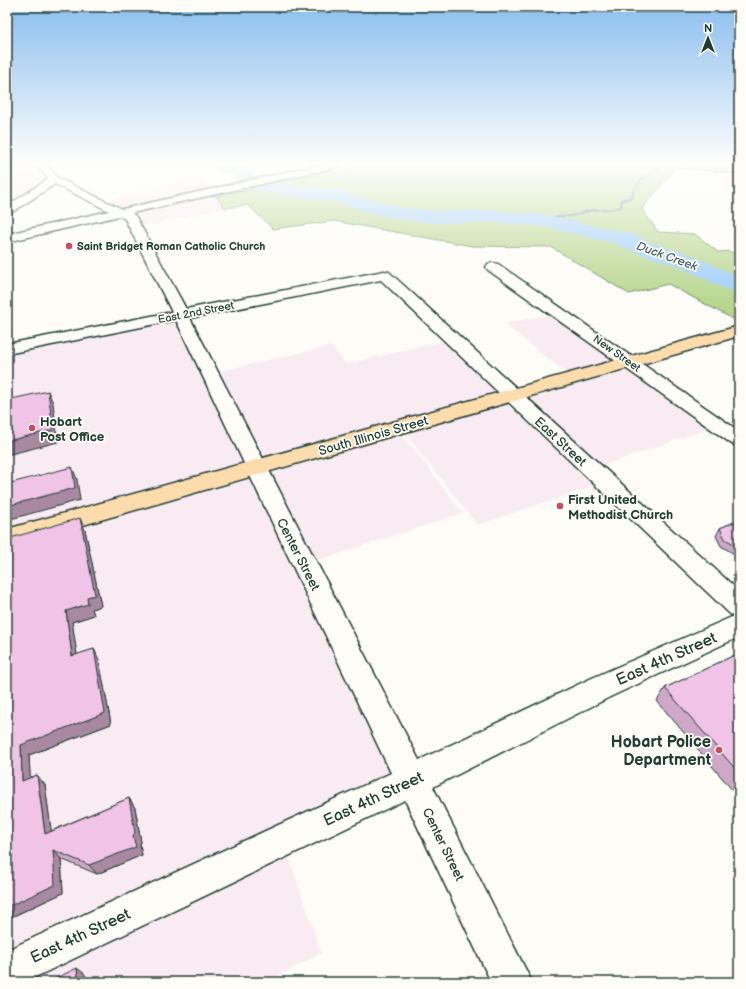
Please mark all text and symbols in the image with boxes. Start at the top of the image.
north arrow [688,18,728,58]
text: N [704,22,712,35]
water label: Duck Creek [634,239,700,275]
place label: Saint Bridget Roman Catholic Church [77,240,265,253]
marker: Saint Bridget Roman Catholic Church [64,241,74,251]
street label: East 2nd Street [157,299,236,326]
street label: New Street [590,332,644,375]
street label: South Illinois Street [317,413,430,459]
place label: Hobart Post Office [40,414,105,445]
street label: East Street [531,414,590,470]
marker: Hobart Post Office [27,423,37,433]
place label: First United Methodist Church [568,492,673,523]
marker: First United Methodist Church [555,501,565,511]
street label: Center Street [273,516,323,593]
street label: East 4th Street [613,629,720,690]
place label: Hobart Police Department [611,733,712,770]
marker: Hobart Police Department [714,745,724,755]
street label: East 4th Street [321,768,427,831]
street label: Center Street [419,805,468,884]
street label: East 4th Street [28,905,134,968]

